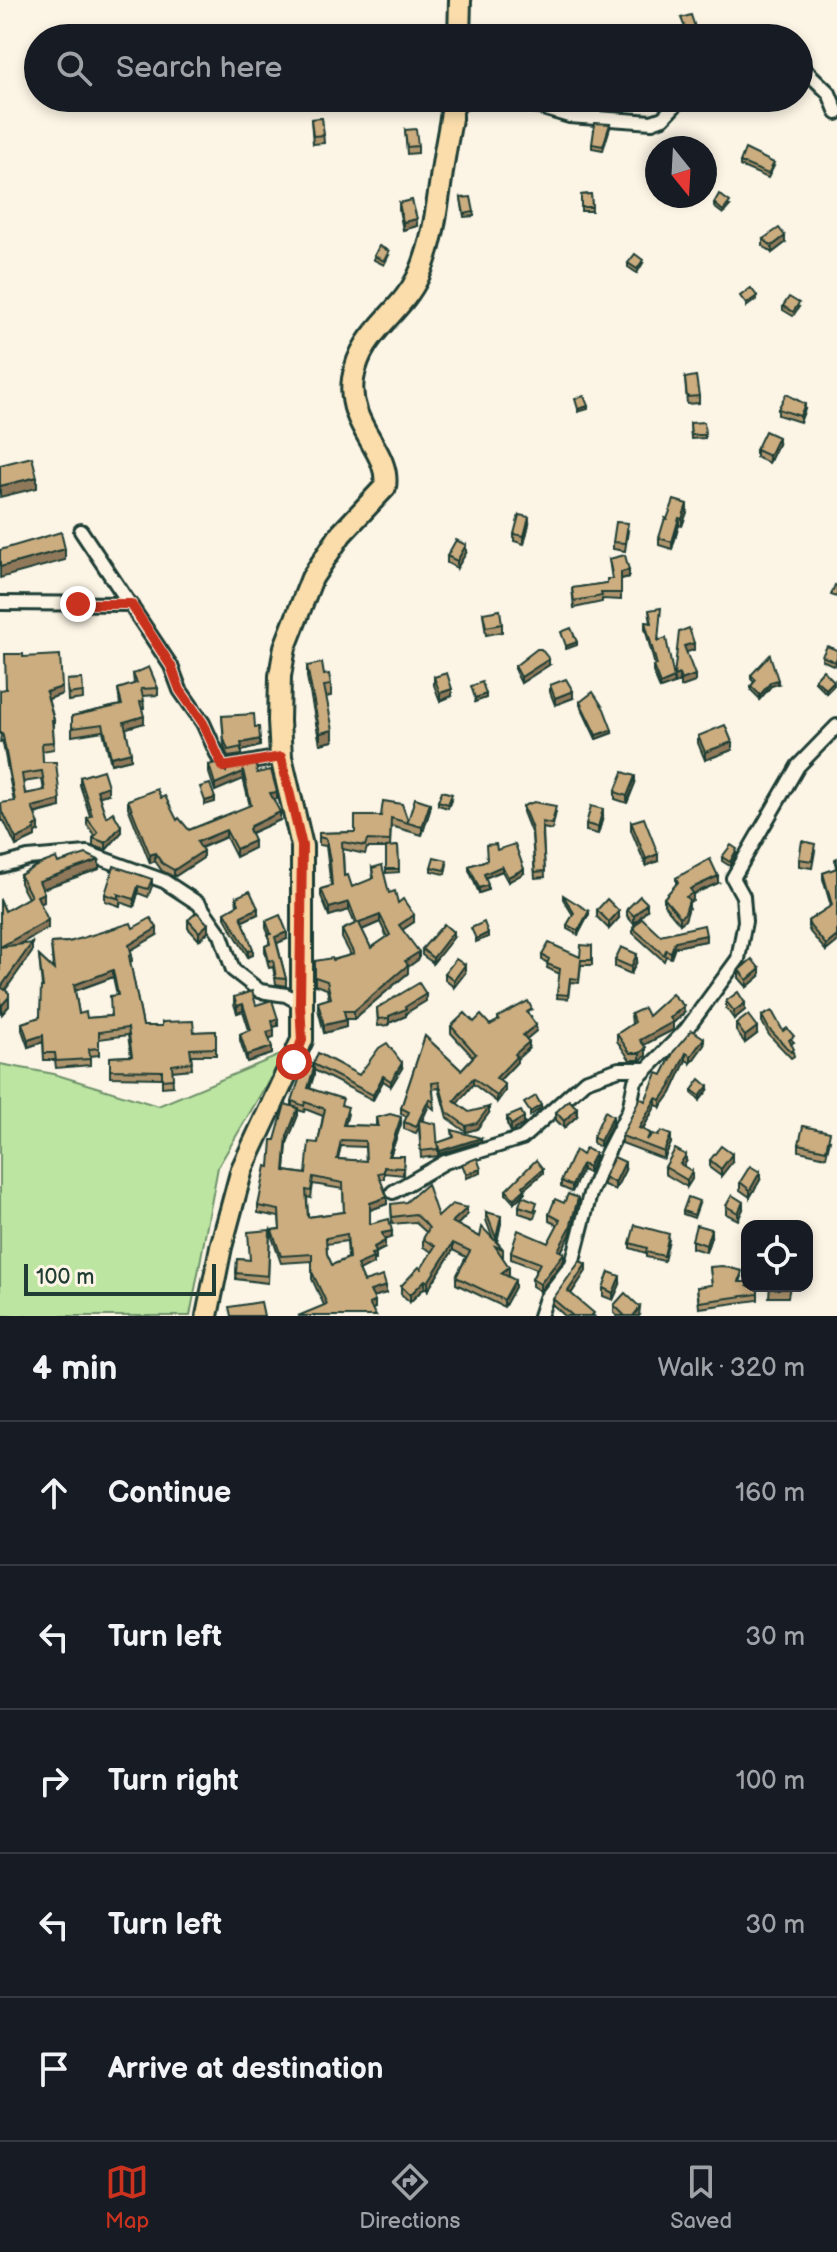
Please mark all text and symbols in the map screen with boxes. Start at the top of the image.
search box [24,24,813,112]
icon: search [52,46,96,90]
text: Search here [116,50,282,86]
north arrow [645,136,717,208]
route end [60,586,96,622]
route start [276,1044,312,1080]
map controls [741,1220,813,1292]
button: locate [741,1220,813,1292]
scale bar [24,1260,216,1296]
text: 100 m [36,1264,95,1291]
text: 4 min [32,1348,118,1389]
text: Walk · 320 m [657,1353,805,1384]
icon: ahead [32,1471,76,1515]
text: Continue [108,1475,231,1511]
text: 160 m [735,1478,805,1509]
icon: left [32,1615,76,1659]
text: Turn left [108,1619,222,1655]
text: 30 m [745,1622,805,1653]
icon: right [32,1759,76,1803]
text: Turn right [108,1763,239,1799]
text: 100 m [736,1766,805,1797]
icon: left [32,1903,76,1947]
text: Turn left [108,1907,222,1943]
text: 30 m [745,1910,805,1941]
icon: arrive [32,2047,76,2091]
text: Arrive at destination [108,2051,384,2087]
tab: Map [105,2160,149,2235]
tab: Directions [359,2160,460,2235]
tab: Saved [670,2160,732,2235]

